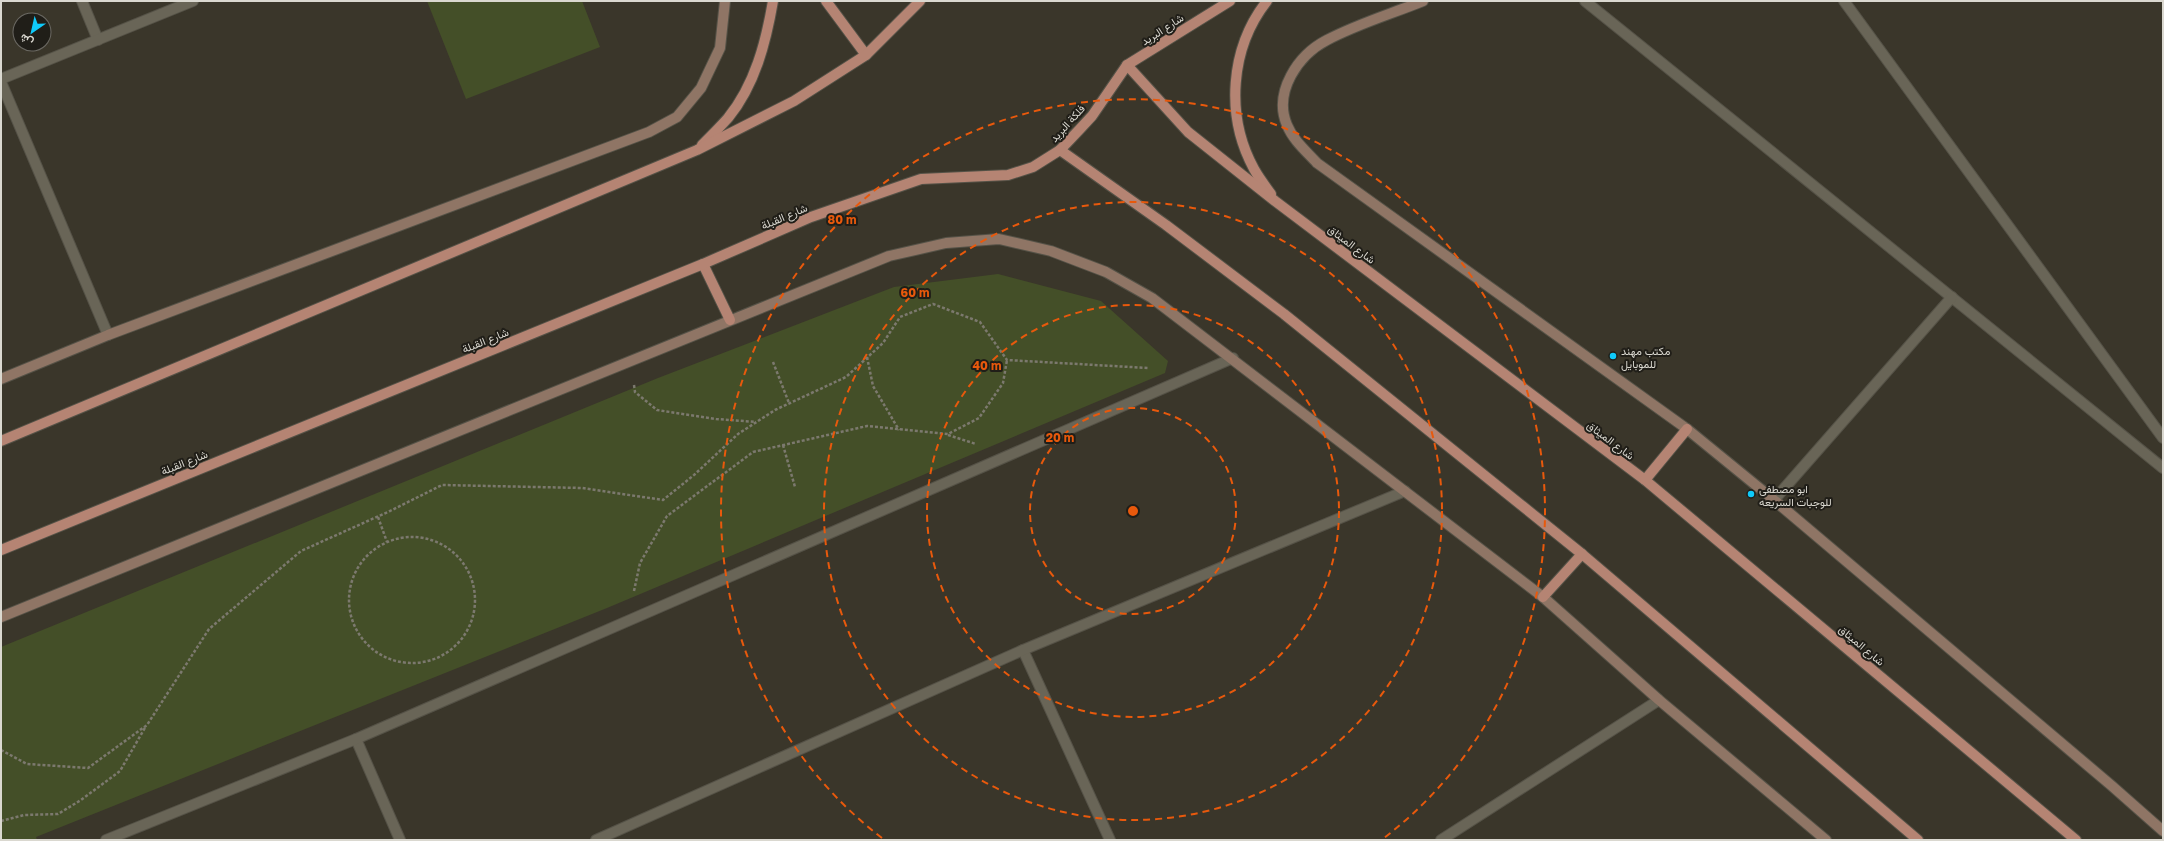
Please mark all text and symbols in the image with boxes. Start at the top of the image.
street label: شارع البريد [1138,10,1187,49]
north arrow [12,12,52,52]
text: ش [17,31,36,50]
street label: فلكة البريد [1047,102,1088,145]
street label: شارع القبلة [759,200,810,233]
text: 80 m [828,212,856,227]
street label: شارع الميثاق [1325,222,1378,268]
text: 60 m [901,285,929,300]
street label: شارع القبلة [460,325,511,357]
place label: مكتب مهند للموبايل [1621,344,1670,371]
marker: مكتب مهند للموبايل [1608,351,1618,361]
text: 40 m [973,358,1001,373]
street label: شارع الميثاق [1584,418,1637,464]
text: 20 m [1046,430,1074,445]
street label: شارع القبلة [159,447,210,479]
place label: ابو مصطفى للوجبات السريعه [1759,482,1832,509]
marker: ابو مصطفى للوجبات السريعه [1746,489,1756,499]
centre of rings [1126,504,1140,518]
street label: شارع الميثاق [1835,622,1888,670]

